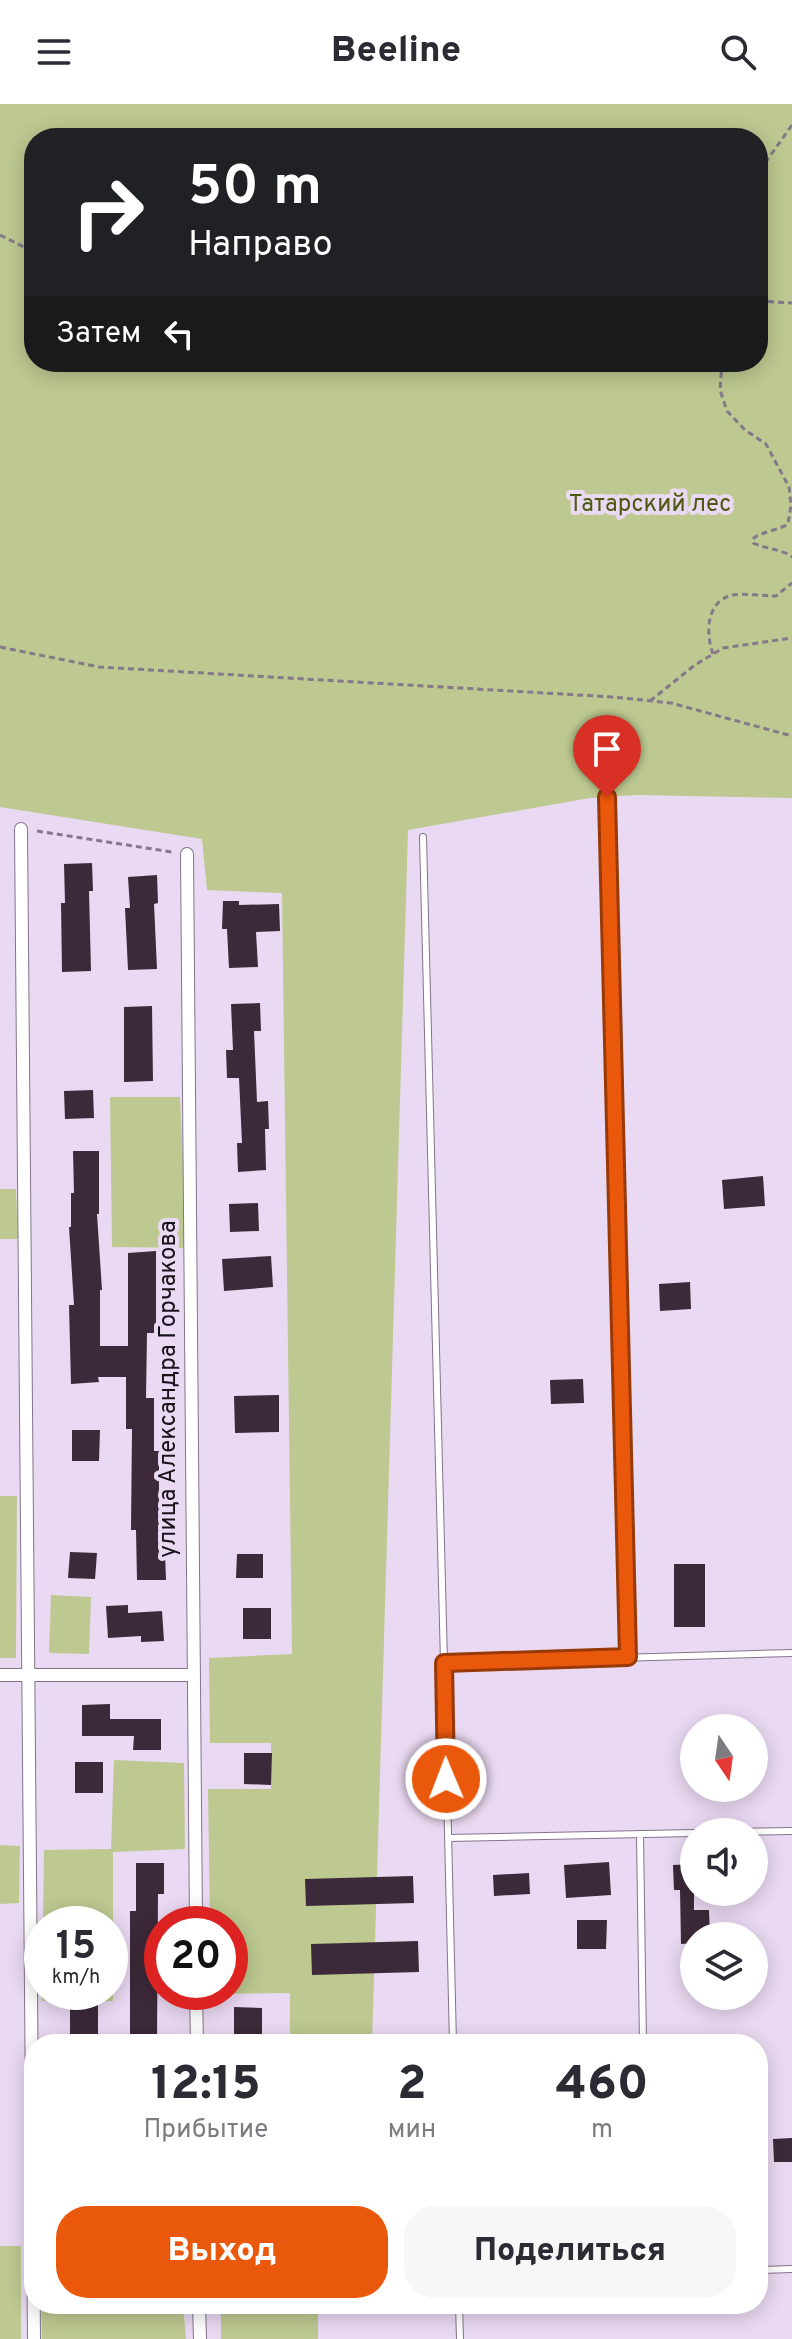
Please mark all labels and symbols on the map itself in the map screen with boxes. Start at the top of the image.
park label: Татарский лес [569,490,731,520]
pin [573,715,641,797]
street label: улица Александра Горчакова [154,1220,184,1558]
north arrow [680,1714,768,1802]
position arrow [404,1737,488,1821]
speed limit sign: 20 [144,1906,248,2010]

